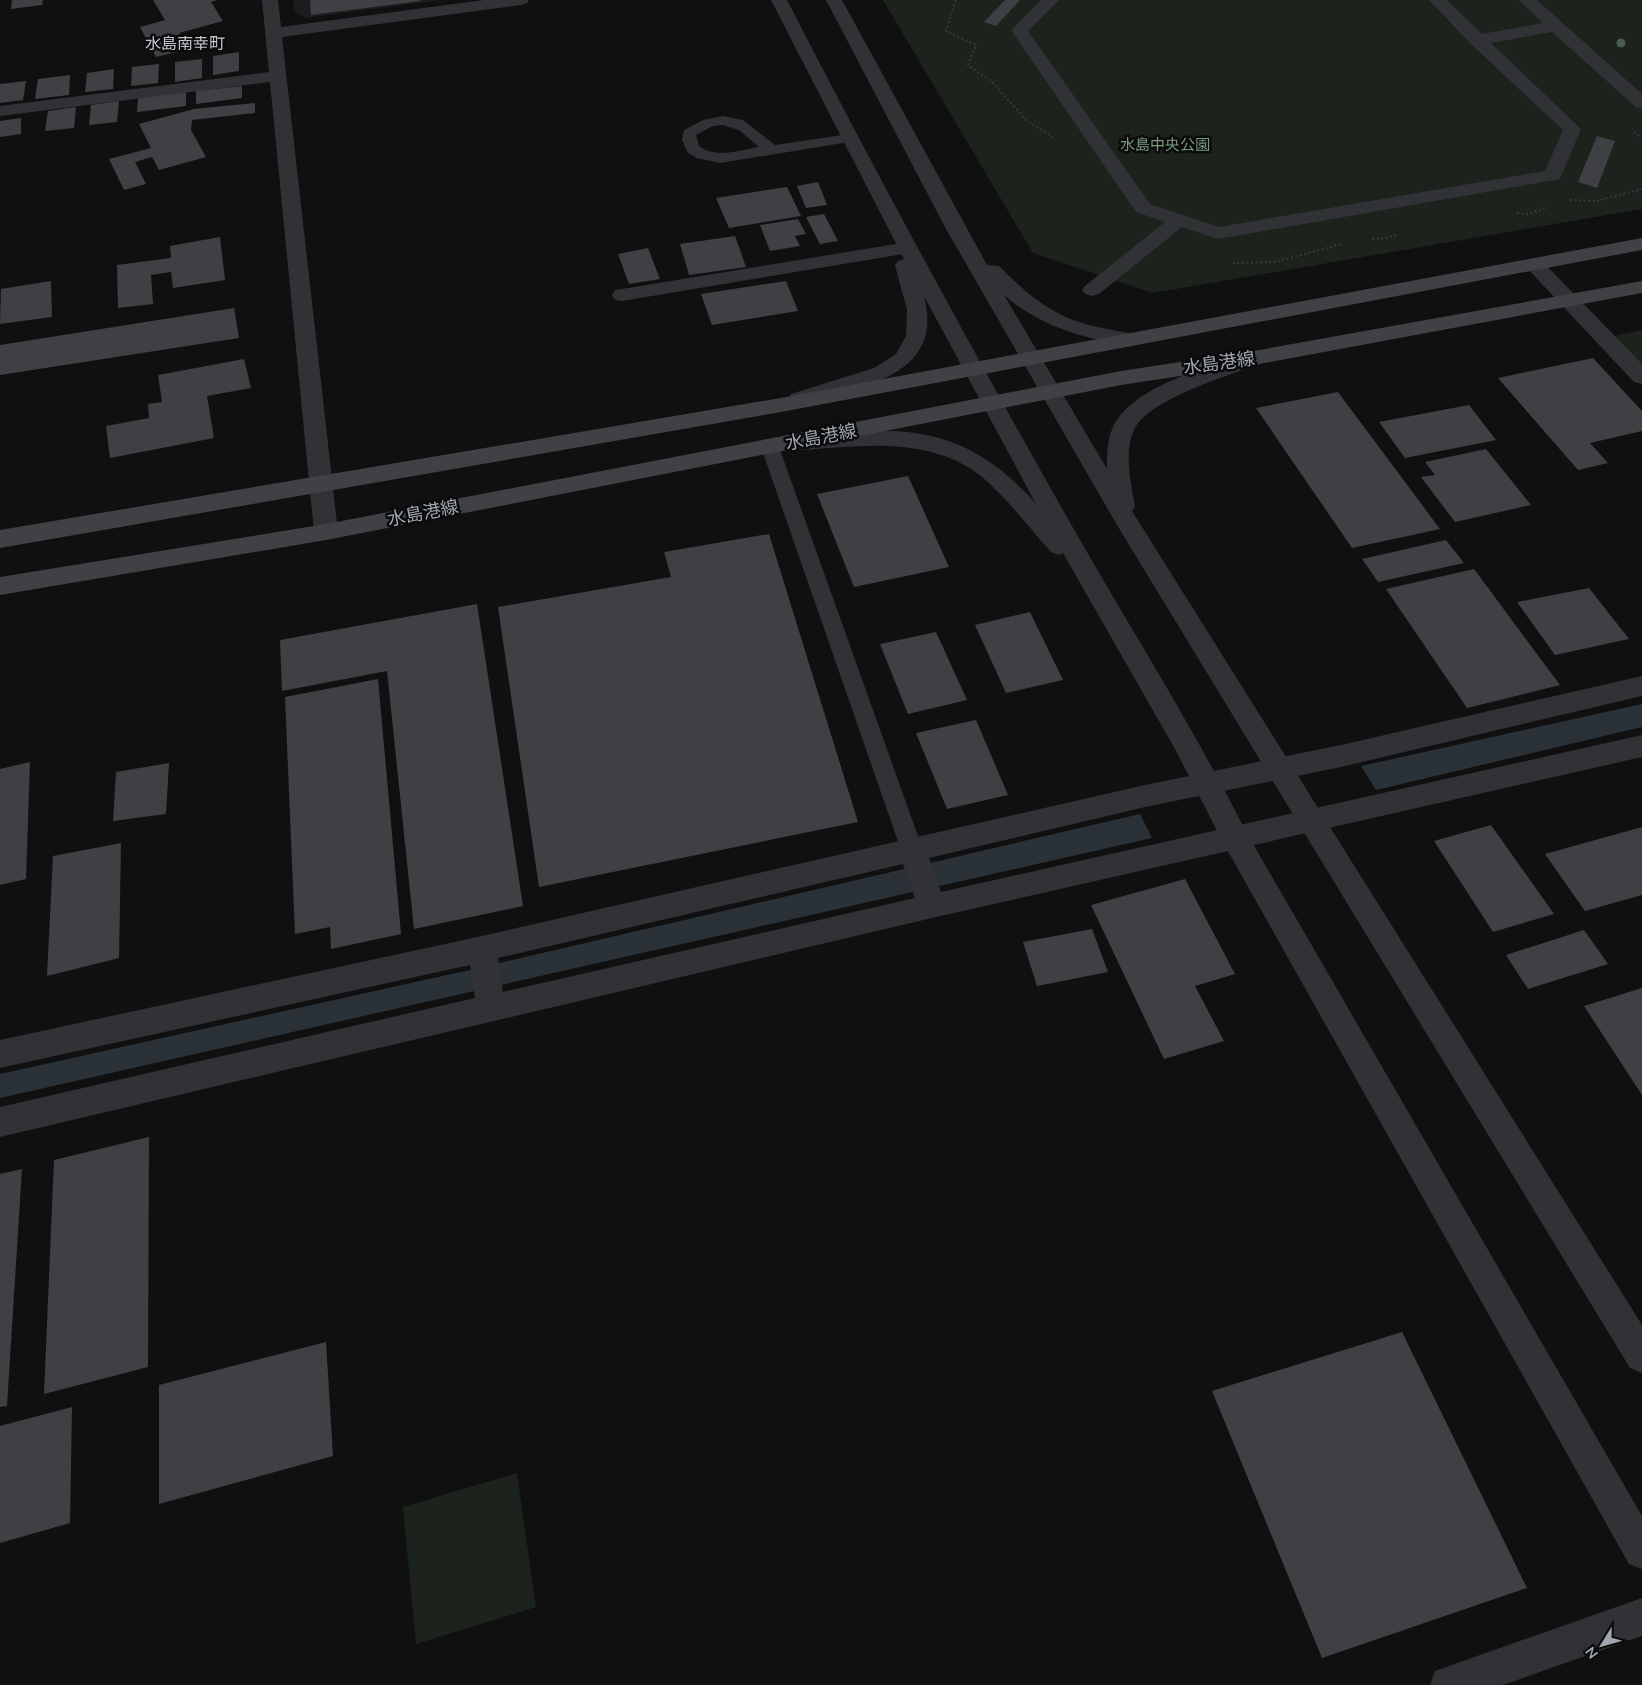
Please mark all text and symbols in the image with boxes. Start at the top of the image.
district label: 水島南幸町 [145,33,225,53]
park label: 水島中央公園 [1120,135,1210,154]
street label: 水島港線 [1182,346,1256,379]
street label: 水島港線 [783,418,858,455]
street label: 水島港線 [385,494,460,531]
north arrow [1577,1620,1627,1670]
text: N [1581,1643,1602,1662]

